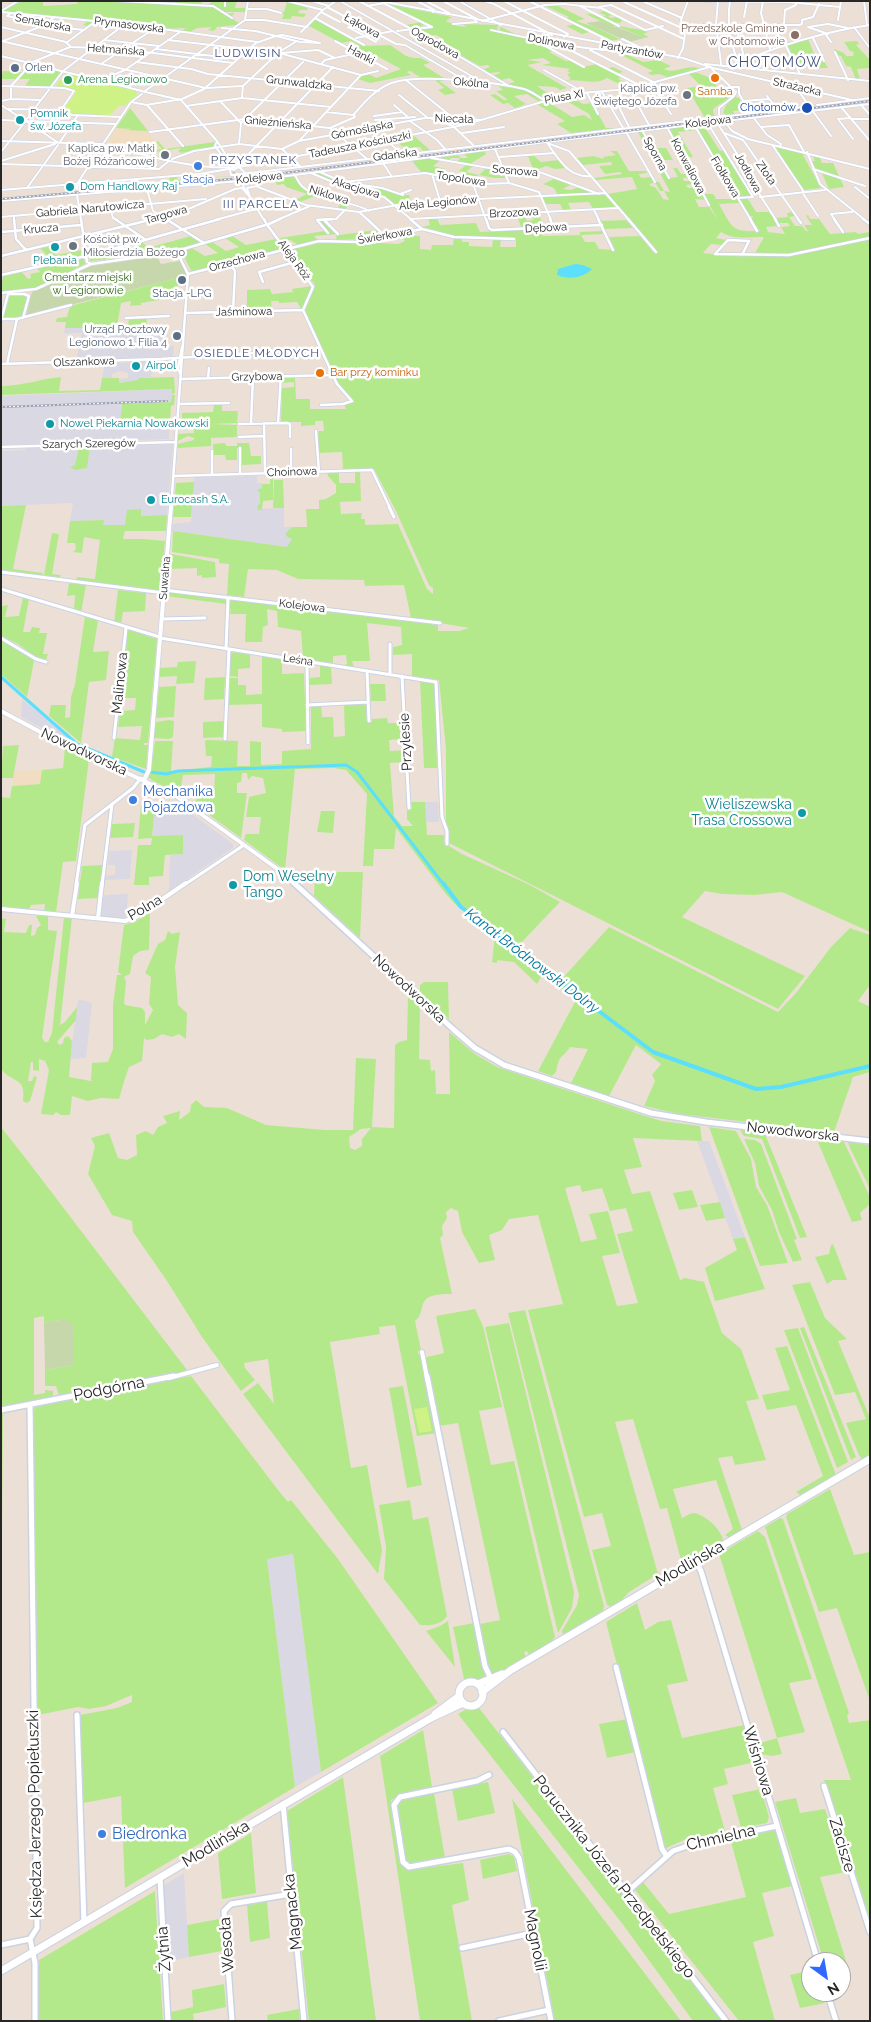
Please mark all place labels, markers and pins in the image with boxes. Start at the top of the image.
place label: Przedszkole Gminne w Chotomowie [681,22,785,48]
marker: Przedszkole Gminne w Chotomowie [789,29,801,41]
place label: Orlen [25,61,53,75]
marker: Orlen [9,62,21,74]
marker: Samba [709,72,721,84]
place label: Arena Legionowo [78,73,167,87]
marker: Arena Legionowo [62,74,74,86]
place label: Kaplica pw. Świętego Józefa [594,82,677,108]
place label: Samba [697,85,733,99]
marker: Kaplica pw. Świętego Józefa [681,89,693,101]
place label: Chotomów [740,101,796,115]
marker: Chotomów [800,101,814,115]
place label: Pomnik św. Józefa [30,107,81,133]
marker: Pomnik św. Józefa [14,114,26,126]
place label: Kaplica pw. Matki Bożej Różańcowej [63,142,155,168]
marker: Kaplica pw. Matki Bożej Różańcowej [159,149,171,161]
marker: Stacja [192,160,204,172]
place label: Stacja [183,173,213,187]
place label: Dom Handlowy Raj [80,180,177,194]
marker: Dom Handlowy Raj [64,181,76,193]
place label: Kościół pw. Miłosierdzia Bożego [83,233,185,259]
marker: Kościół pw. Miłosierdzia Bożego [67,240,79,252]
marker: Plebania [49,241,61,253]
place label: Plebania [33,254,77,268]
marker: Stacja -LPG [176,274,188,286]
place label: Stacja -LPG [152,287,212,301]
place label: Urząd Pocztowy Legionowo 1. Filia 4 [69,323,167,349]
marker: Urząd Pocztowy Legionowo 1. Filia 4 [171,330,183,342]
place label: Airpol [146,359,176,373]
marker: Airpol [130,360,142,372]
place label: Bar przy kominku [330,366,418,380]
marker: Bar przy kominku [314,367,326,379]
place label: Nowel Piekarnia Nowakowski [60,417,208,431]
marker: Nowel Piekarnia Nowakowski [44,418,56,430]
place label: Eurocash S.A. [161,493,229,507]
marker: Eurocash S.A. [145,494,157,506]
place label: Mechanika Pojazdowa [143,784,213,816]
marker: Mechanika Pojazdowa [127,794,139,806]
place label: Wieliszewska Trasa Crossowa [691,797,792,830]
marker: Wieliszewska Trasa Crossowa [796,807,808,819]
place label: Dom Weselny Tango [243,869,334,902]
marker: Dom Weselny Tango [227,879,239,891]
place label: Biedronka [112,1824,187,1844]
marker: Biedronka [96,1828,108,1840]

